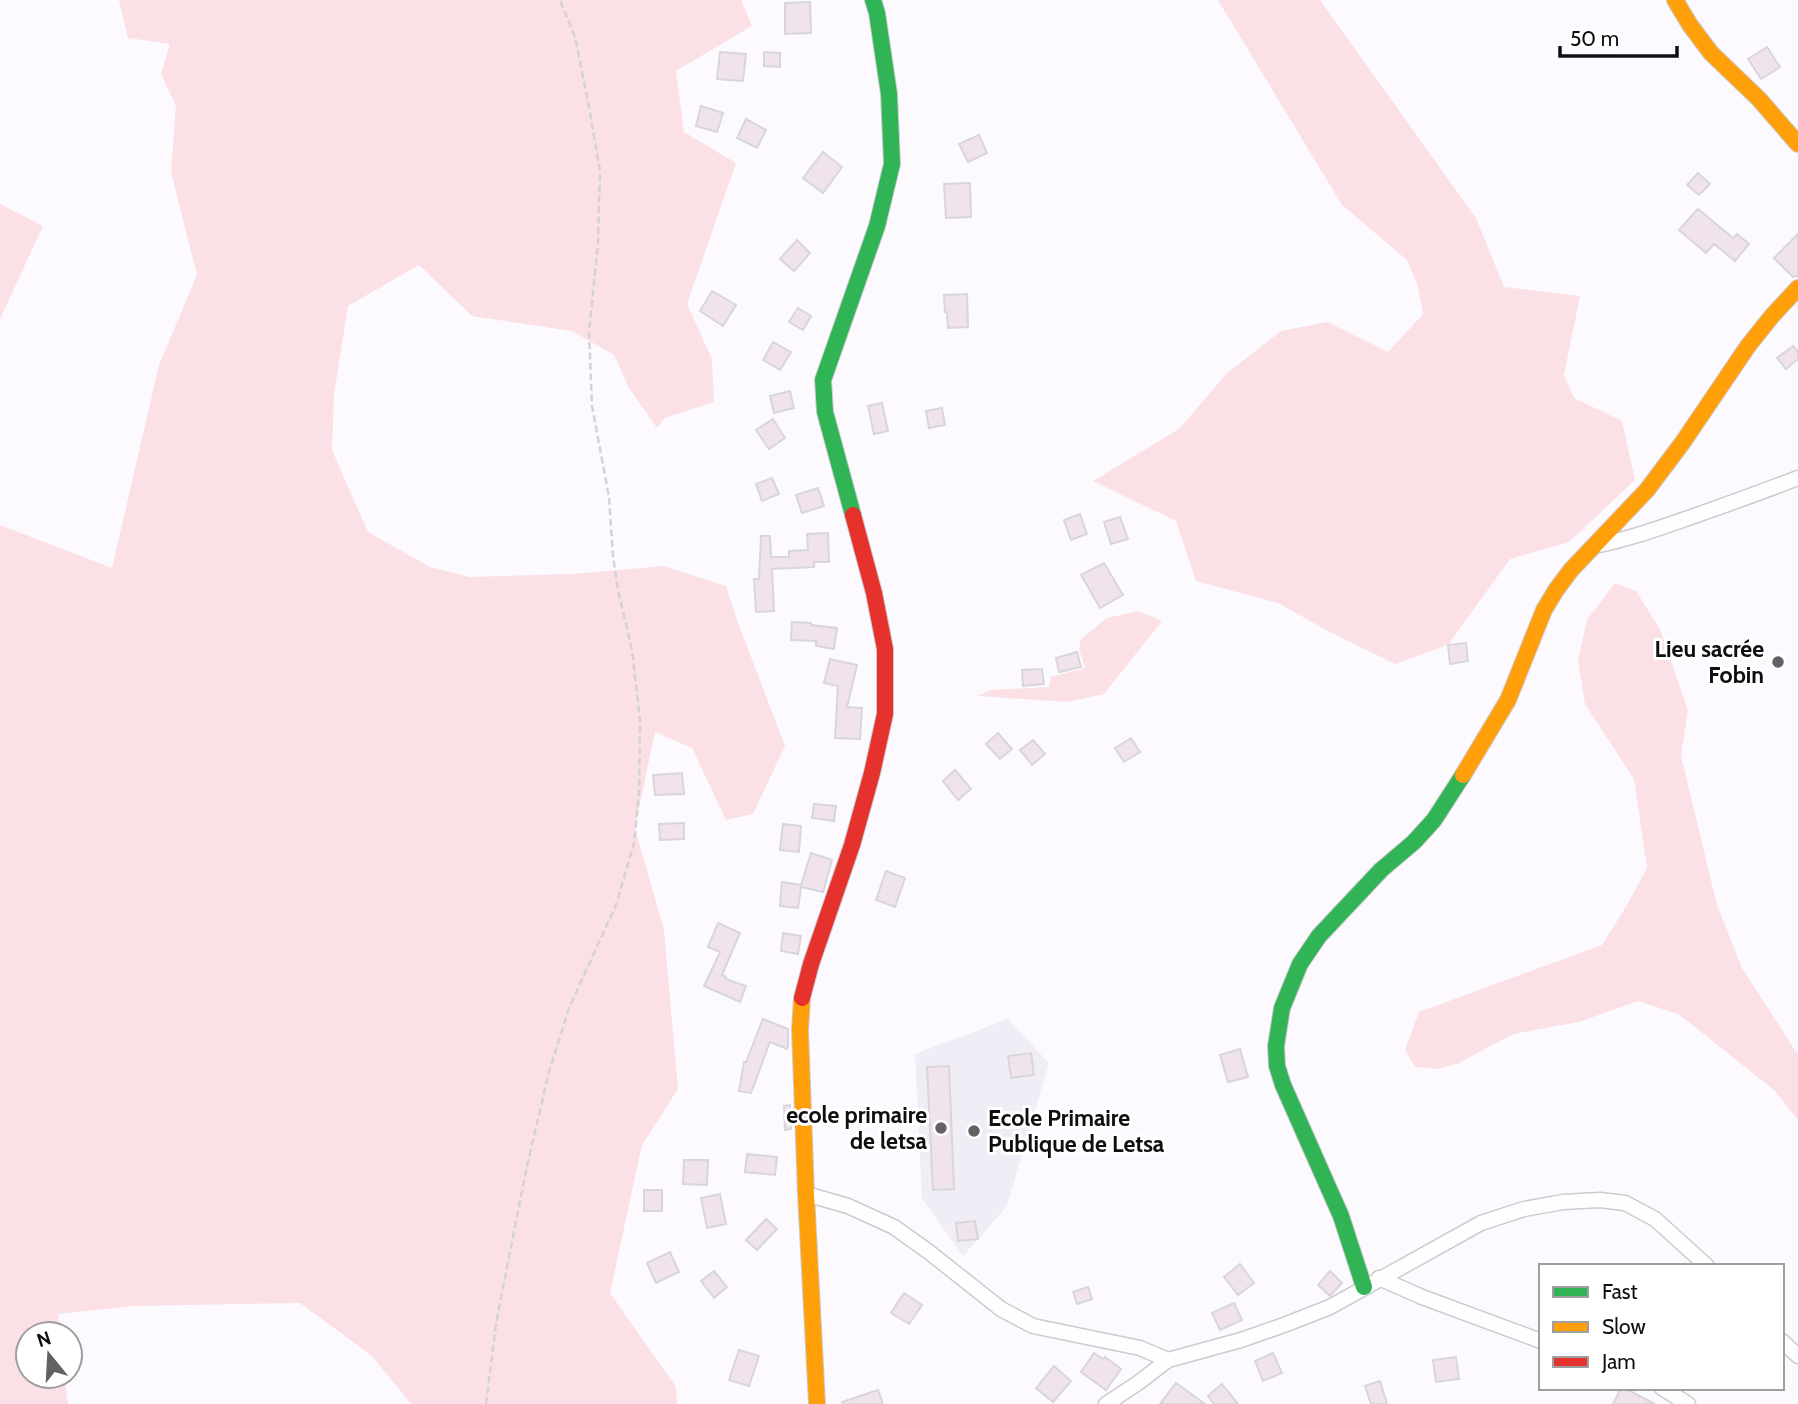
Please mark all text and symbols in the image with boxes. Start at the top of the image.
scale bar [1560,14,1677,58]
text: 50 m [1570,26,1619,51]
place label: Lieu sacrée Fobin [1655,635,1764,689]
marker: Lieu sacrée Fobin [1770,654,1786,670]
place label: ecole primaire de letsa [786,1101,928,1155]
place label: Ecole Primaire Publique de Letsa [988,1104,1165,1158]
marker: ecole primaire de letsa [933,1120,949,1136]
marker: Ecole Primaire Publique de Letsa [966,1123,982,1139]
legend [1539,1264,1784,1390]
text: Fast [1602,1279,1638,1304]
text: Slow [1602,1314,1646,1339]
north arrow [14,1320,84,1390]
text: N [34,1326,54,1352]
text: Jam [1601,1349,1636,1374]

